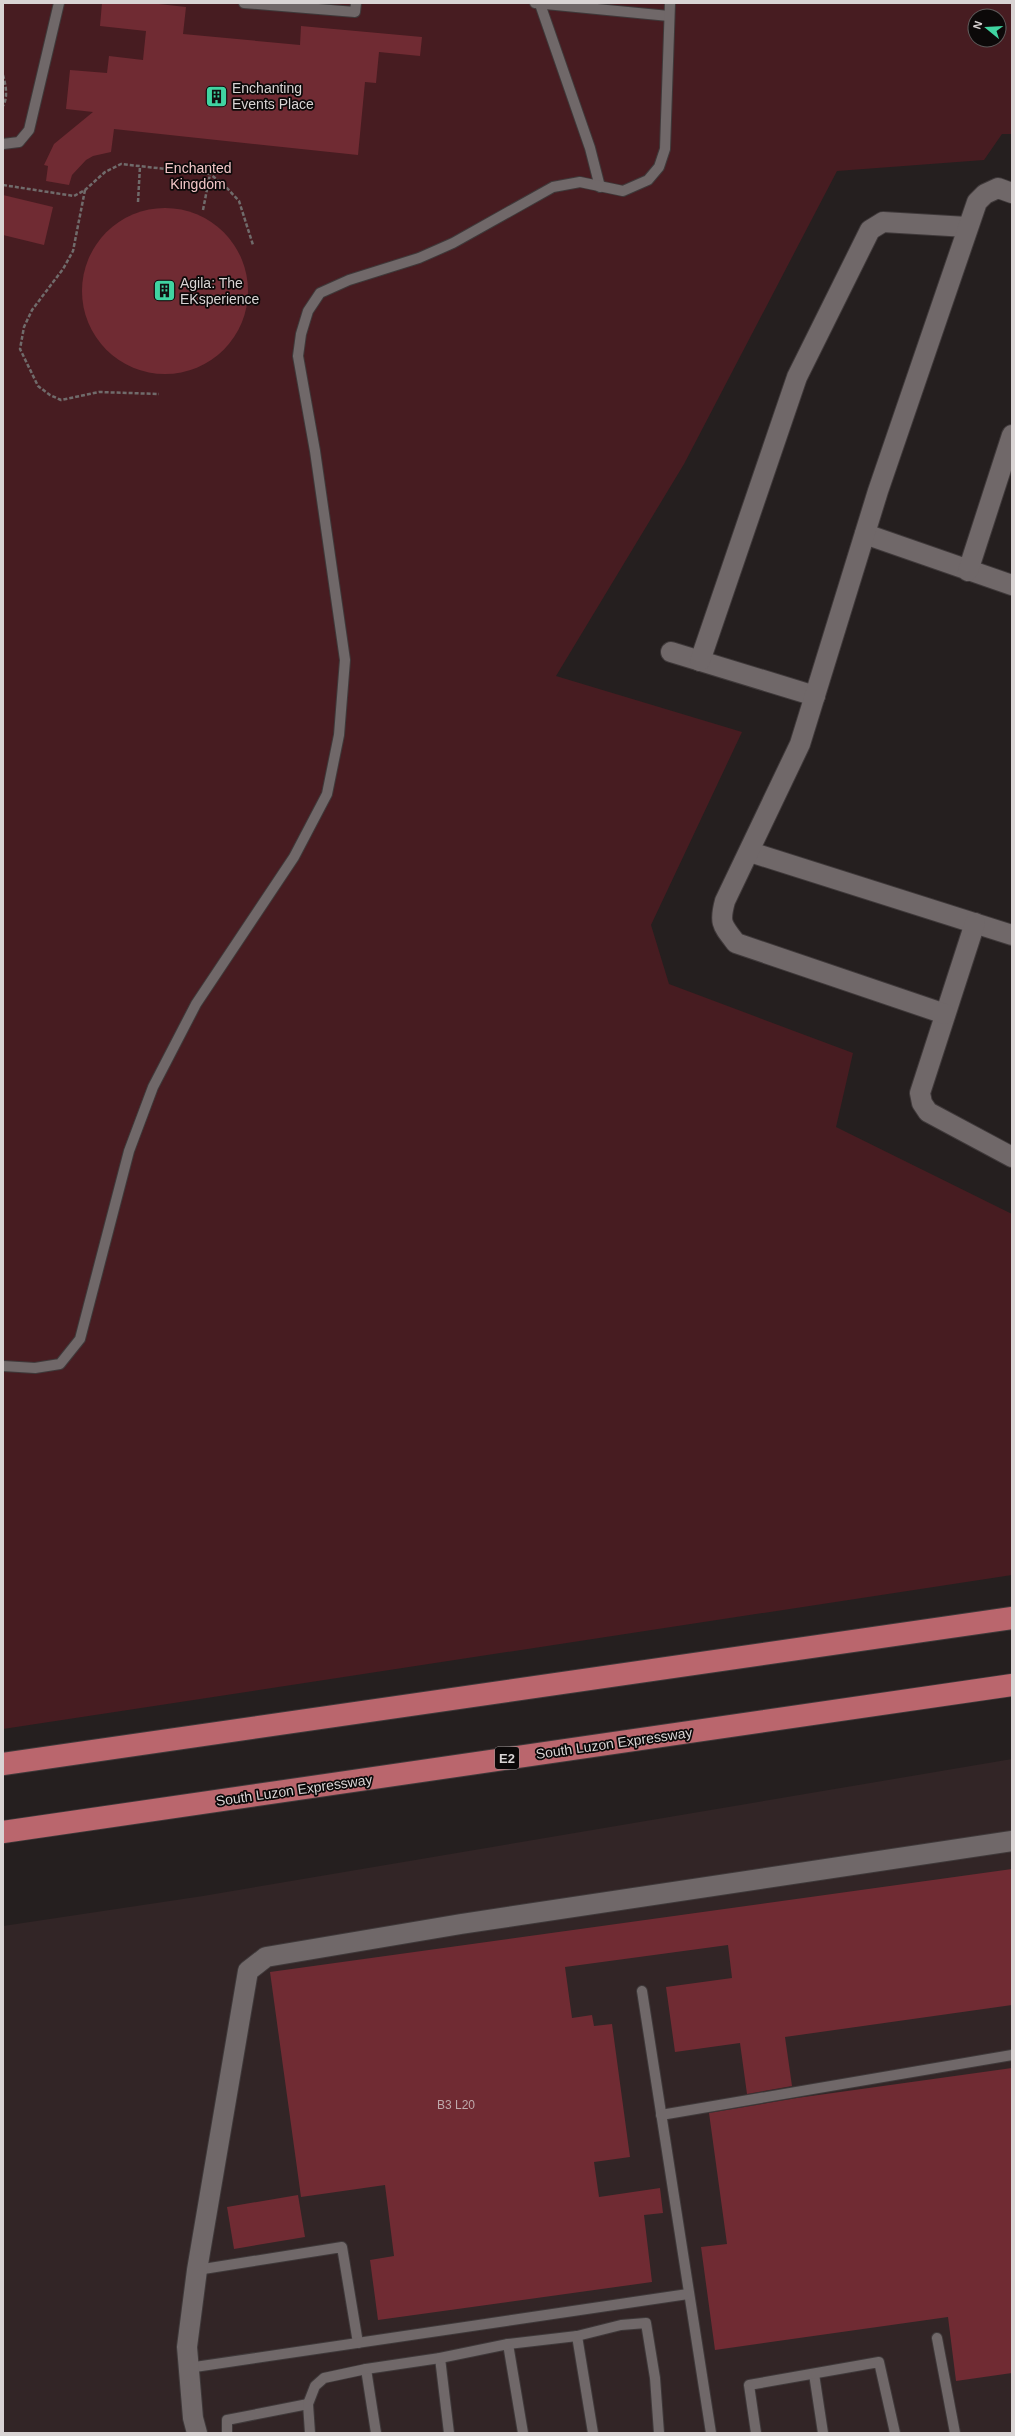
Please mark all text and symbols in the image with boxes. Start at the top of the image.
north arrow [967,8,1007,48]
text: N [971,19,984,31]
place label: Enchanting Events Place [232,80,314,112]
building icon: Enchanting Events Place [203,83,229,109]
park label: Enchanted Kingdom [165,160,231,192]
place label: Agila: The EKsperience [180,275,260,307]
building icon: Agila: The EKsperience [152,278,178,304]
street label: South Luzon Expressway [535,1724,693,1762]
road number: E2 [495,1747,519,1769]
street label: South Luzon Expressway [215,1771,373,1809]
house number: B3 L20 [437,2098,475,2112]

